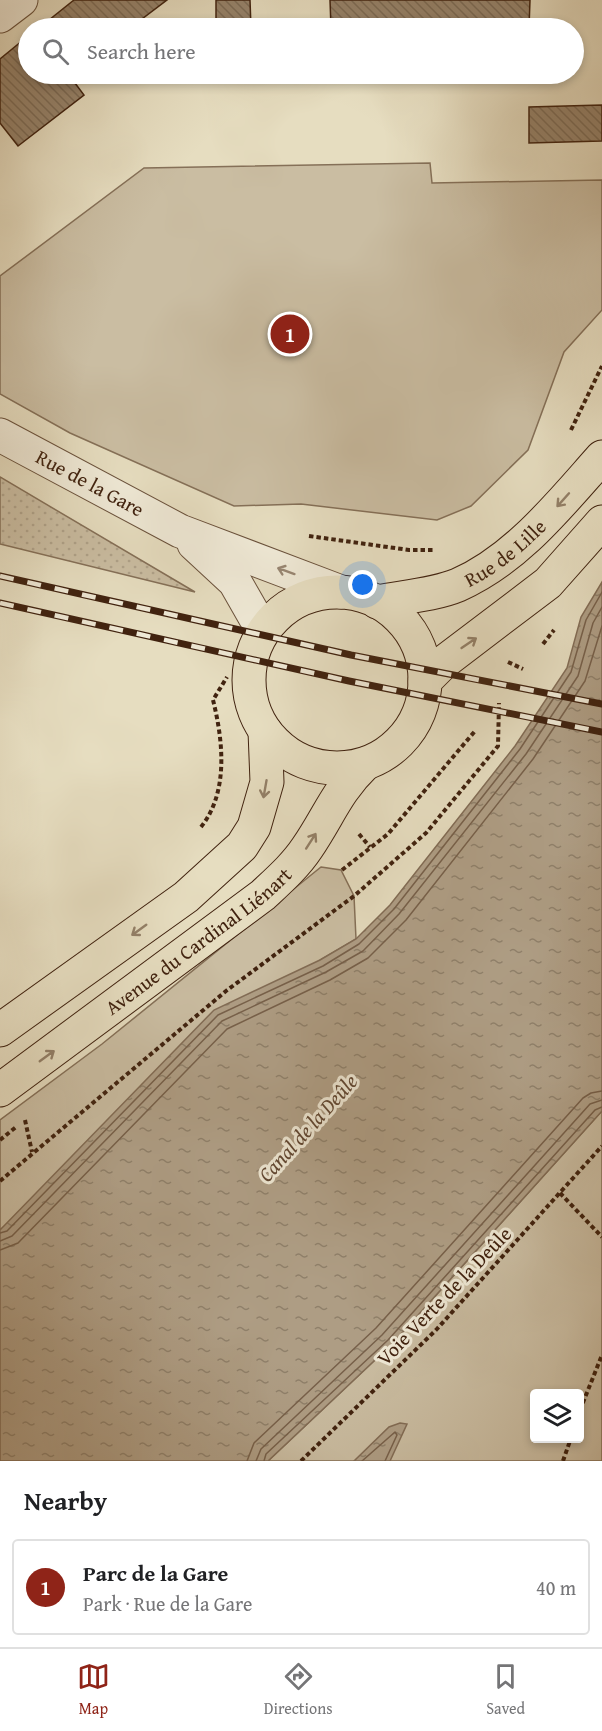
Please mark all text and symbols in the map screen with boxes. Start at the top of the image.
search box [18,18,584,84]
icon: search [39,35,72,68]
text: Search here [87,35,196,67]
pin: 1 [270,312,310,356]
street label: Rue de la Gare [31,442,149,523]
one-way arrow [556,493,570,508]
street label: Rue de Lille [459,512,552,594]
one-way arrow [278,565,296,576]
your location [348,570,377,599]
one-way arrow [461,637,477,649]
one-way arrow [259,779,270,799]
one-way arrow [306,833,318,850]
street label: Avenue du Cardinal Liénart [99,861,298,1021]
one-way arrow [132,924,148,936]
one-way arrow [39,1049,55,1062]
water label: Canal de la Deûle [251,1067,365,1189]
street label: Voie Verte de la Deûle [370,1220,518,1372]
map controls [530,1389,584,1443]
button: layers [530,1389,584,1443]
text: Nearby [24,1481,107,1520]
text: Parc de la Gare [83,1557,228,1589]
text: 1 [40,1573,51,1602]
text: 40 m [536,1573,576,1602]
text: Park · Rue de la Gare [83,1589,252,1618]
tab: Map [77,1660,110,1720]
tab: Directions [264,1660,333,1720]
tab: Saved [486,1660,525,1720]

